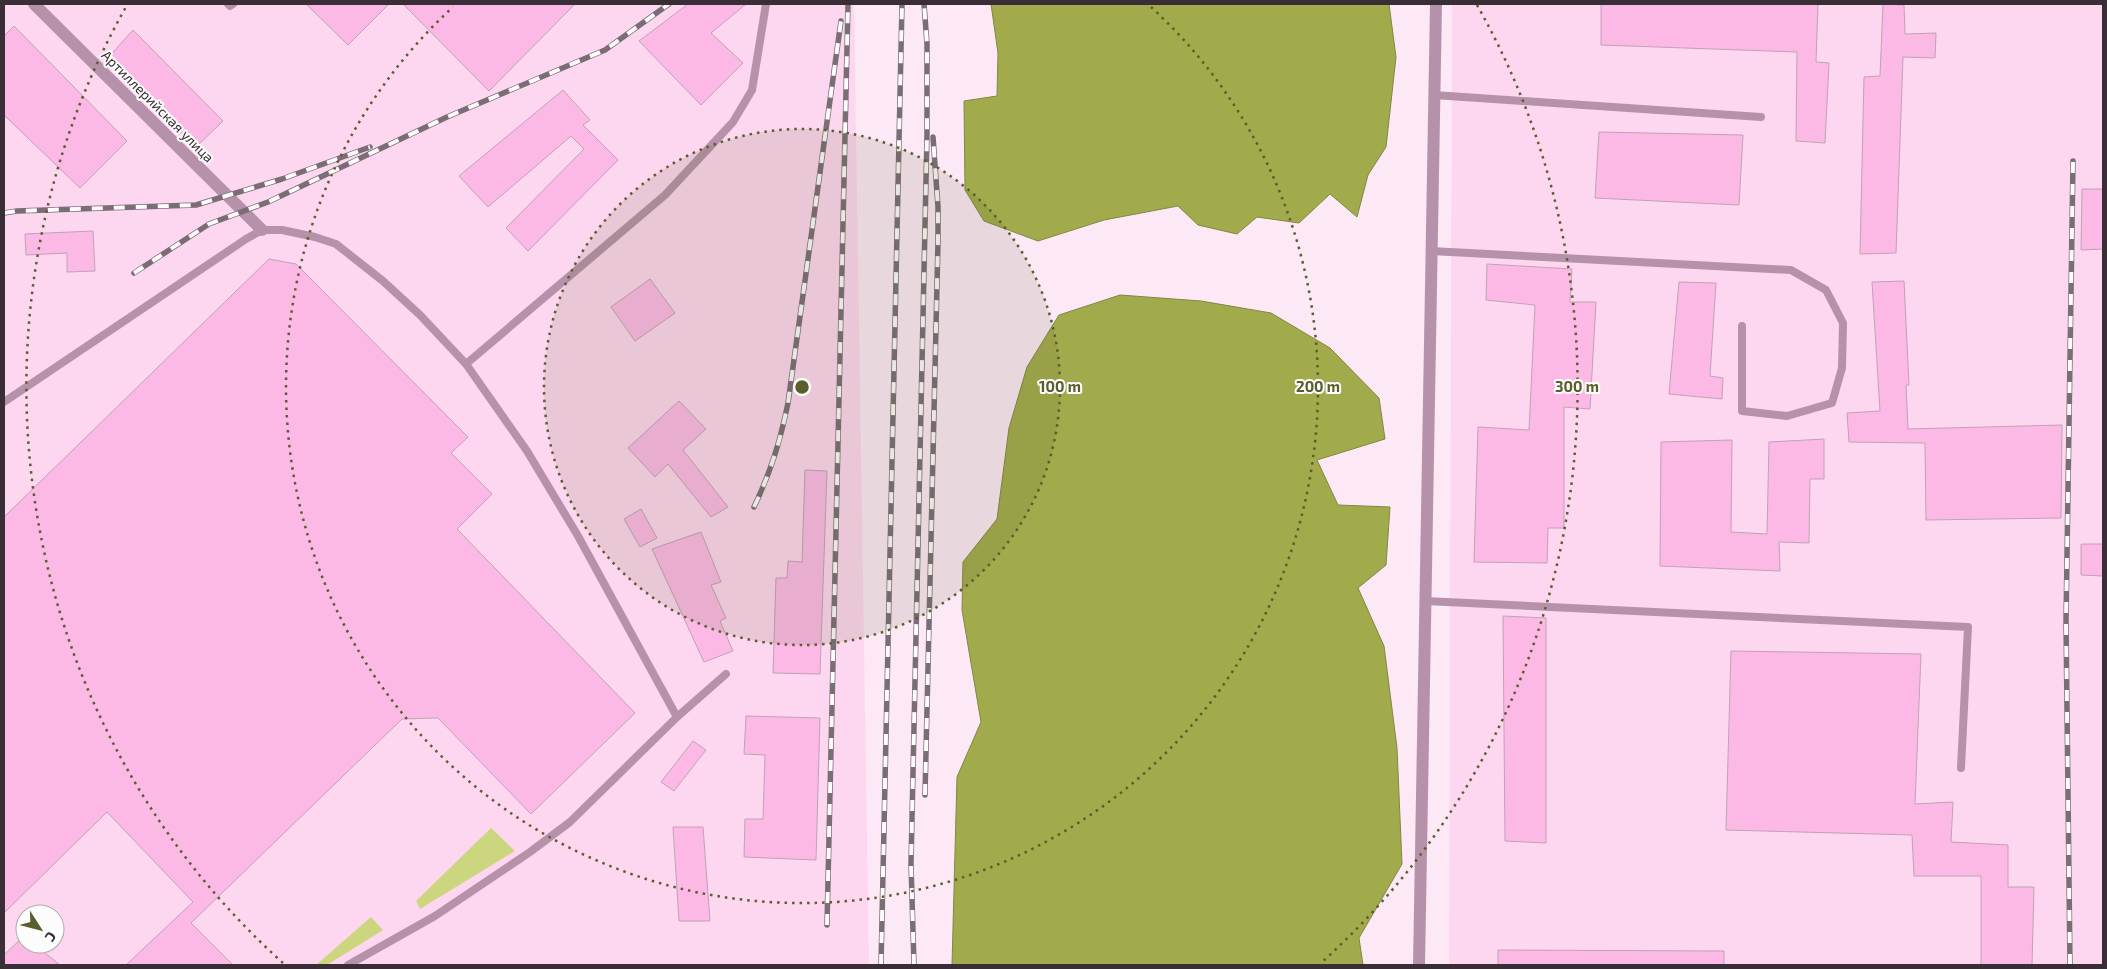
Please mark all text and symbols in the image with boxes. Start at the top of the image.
street label: Артиллерийская улица [98,46,218,166]
text: 100 m [1039,377,1081,395]
text: 200 m [1296,377,1340,395]
text: 300 m [1555,377,1599,395]
centre of rings [793,378,811,396]
north arrow [15,904,65,954]
text: С [42,929,60,945]

